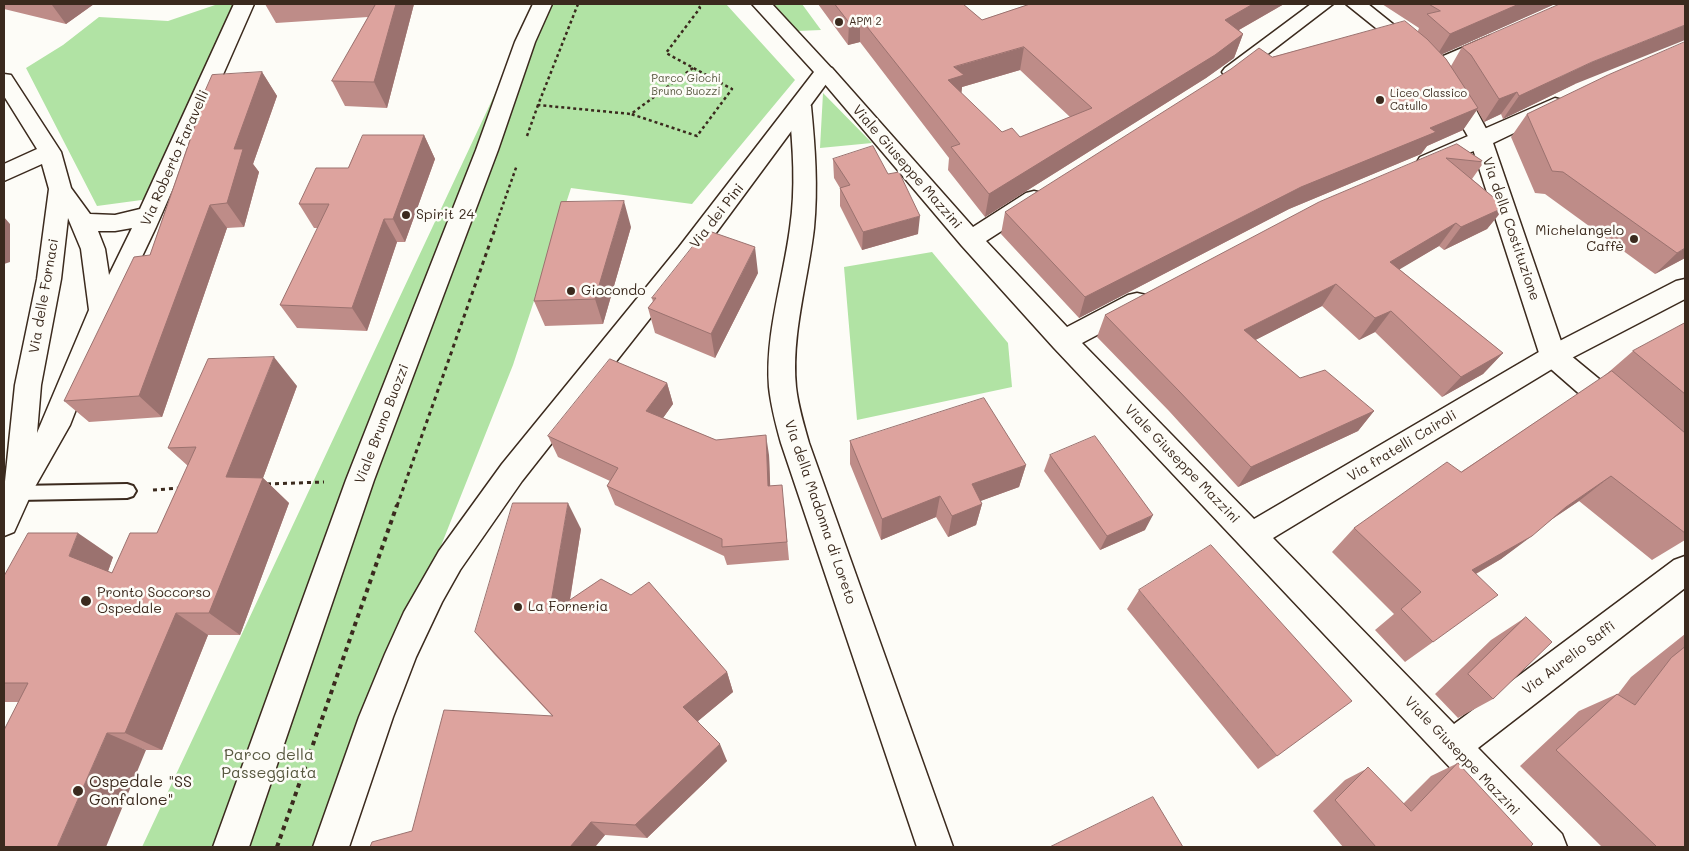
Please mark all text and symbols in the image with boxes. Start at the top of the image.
place label: APM 2 [849,15,882,29]
marker: APM 2 [833,16,845,28]
park label: Parco Giochi Bruno Buozzi [651,72,721,98]
street label: Via Roberto Faravelli [137,87,213,229]
place label: Liceo Classico Catullo [1390,87,1467,113]
marker: Liceo Classico Catullo [1374,94,1386,106]
street label: Viale Giuseppe Mazzini [849,102,965,232]
street label: Via della Costituzione [1479,155,1543,303]
street label: Via dei Pini [686,180,748,252]
place label: Spirit 24 [416,207,475,223]
marker: Spirit 24 [400,209,412,221]
place label: Michelangelo Caffè [1535,223,1624,256]
marker: Michelangelo Caffè [1628,233,1640,245]
street label: Via delle Fornaci [26,237,62,355]
place label: Giocondo [581,283,645,299]
marker: Giocondo [565,285,577,297]
street label: Viale Bruno Buozzi [351,362,413,486]
street label: Viale Giuseppe Mazzini [1121,401,1243,527]
street label: Via fratelli Cairoli [1344,407,1460,485]
street label: Via della Madonna di Loreto [781,418,859,606]
place label: Pronto Soccorso Ospedale [97,585,211,618]
marker: Pronto Soccorso Ospedale [79,594,93,608]
place label: La Forneria [528,599,608,615]
marker: La Forneria [512,601,524,613]
street label: Via Aurelio Saffi [1519,618,1619,698]
street label: Viale Giuseppe Mazzini [1401,693,1523,819]
park label: Parco della Passeggiata [221,745,317,783]
place label: Ospedale "SS Gonfalone" [89,772,192,810]
marker: Ospedale "SS Gonfalone" [71,784,85,798]

